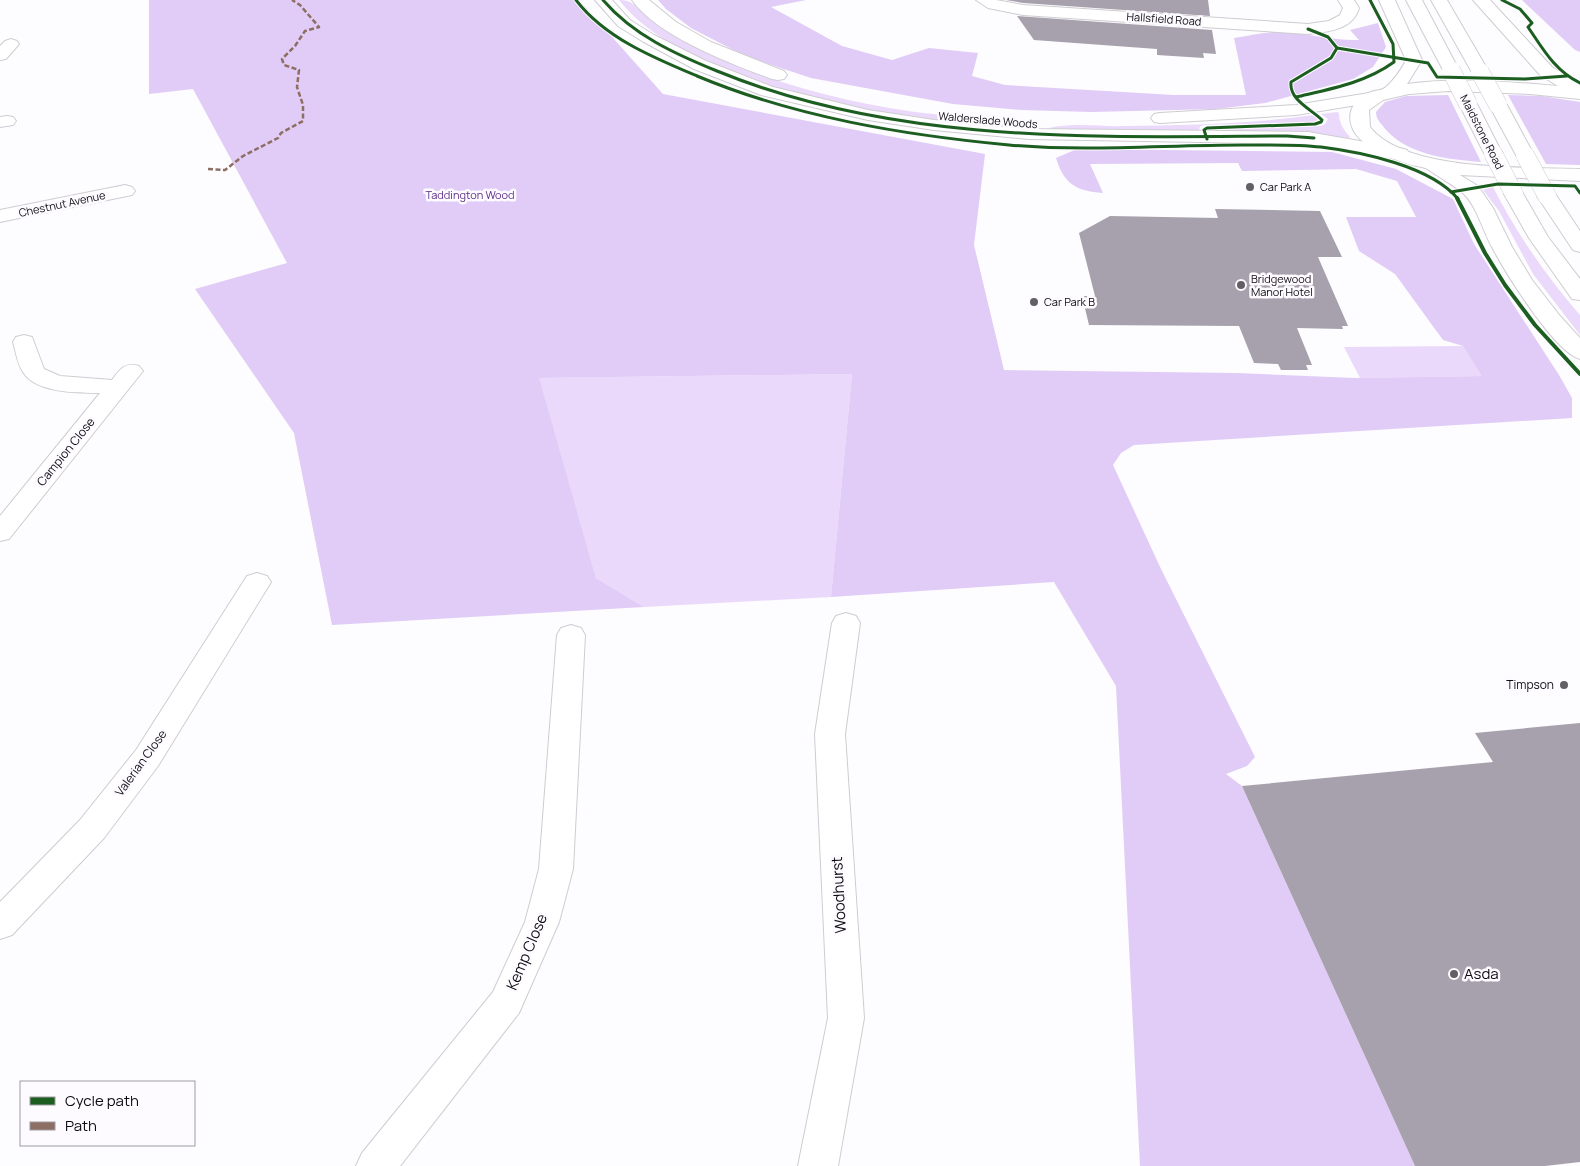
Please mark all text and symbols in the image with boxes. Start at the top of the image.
street label: Hallsfield Road [1126,8,1202,29]
street label: Maidstone Road [1457,92,1508,172]
street label: Walderslade Woods [938,108,1039,131]
place label: Car Park A [1260,179,1311,194]
marker: Car Park A [1244,181,1256,193]
street label: Chestnut Avenue [17,187,107,220]
park label: Taddington Wood [425,187,515,202]
place label: Bridgewood Manor Hotel [1251,271,1313,299]
marker: Bridgewood Manor Hotel [1235,279,1247,291]
place label: Car Park B [1044,294,1095,309]
marker: Car Park B [1028,296,1040,308]
street label: Campion Close [33,414,99,490]
place label: Timpson [1506,676,1554,693]
marker: Timpson [1558,679,1570,691]
street label: Valerian Close [111,726,170,799]
street label: Woodhurst [826,856,851,934]
street label: Kemp Close [501,910,552,993]
place label: Asda [1464,963,1499,984]
marker: Asda [1448,968,1460,980]
legend [20,1081,195,1146]
text: Cycle path [65,1090,139,1111]
text: Path [65,1115,97,1136]

